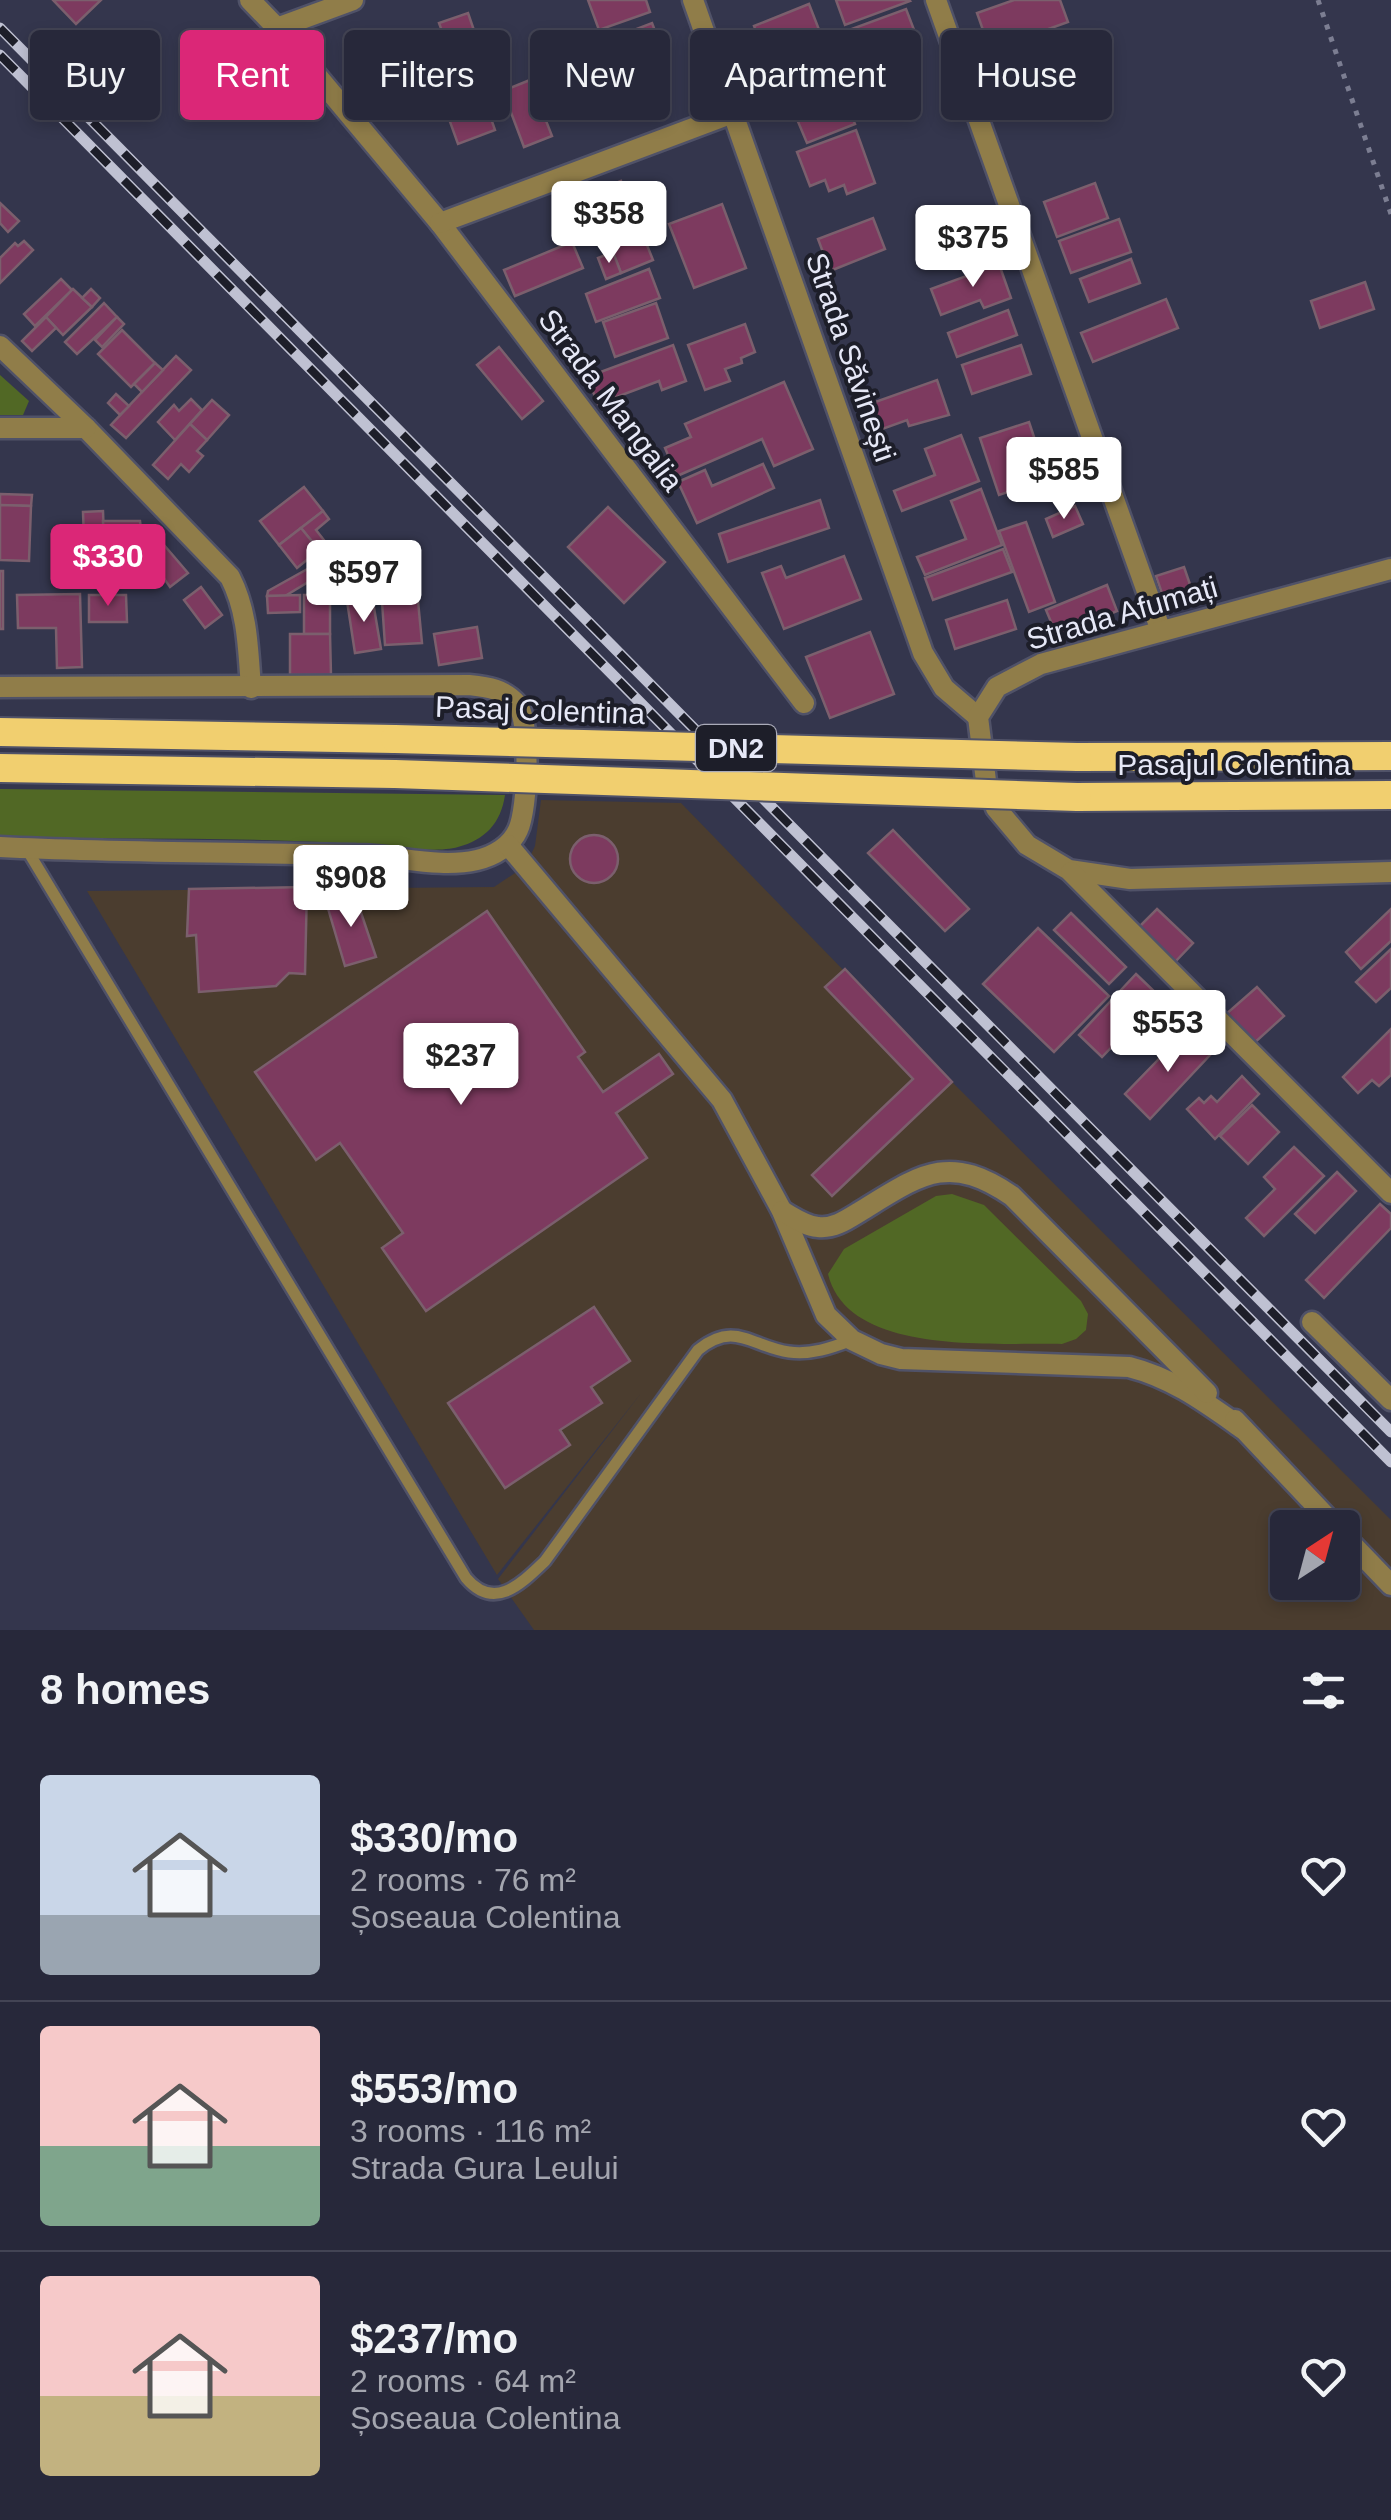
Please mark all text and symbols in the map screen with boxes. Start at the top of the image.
chip: Buy [30,30,160,120]
chip: Rent [180,30,324,120]
chip: Filters [344,30,510,120]
chip: New [530,30,670,120]
chip: Apartment [690,30,921,120]
chip: House [941,30,1112,120]
pin: $358 [550,181,668,266]
text: $358 [573,195,645,231]
pin: $375 [914,205,1032,290]
text: $375 [937,219,1009,255]
street label: Strada Săvinești [800,248,902,466]
street label: Strada Mangalia [532,303,690,497]
pin: $585 [1005,437,1123,522]
text: $585 [1028,451,1100,487]
pin: $330 [49,524,167,609]
text: $330 [72,538,144,574]
pin: $597 [305,540,423,625]
text: $597 [328,554,400,590]
street label: Strada Afumați [1023,570,1221,656]
street label: Pasaj Colentina [434,690,646,730]
road number: DN2 [696,725,776,771]
street label: Pasajul Colentina [1117,748,1351,781]
pin: $908 [292,845,410,930]
text: $908 [315,859,387,895]
pin: $553 [1109,990,1227,1075]
text: $553 [1132,1004,1204,1040]
pin: $237 [402,1023,520,1108]
text: $237 [425,1037,497,1073]
north arrow [1270,1510,1360,1600]
map controls [1270,1510,1360,1600]
icon: filters [1296,1663,1351,1718]
text: 8 homes [40,1666,210,1713]
text: $330/mo [350,1814,518,1861]
icon: home [120,1815,240,1935]
icon: heart [1296,1848,1351,1903]
text: 2 rooms · 76 m² [350,1862,576,1898]
text: Șoseaua Colentina [350,1899,620,1935]
text: $553/mo [350,2065,518,2112]
icon: home [120,2066,240,2186]
icon: heart [1296,2099,1351,2154]
text: 3 rooms · 116 m² [350,2113,591,2149]
text: Strada Gura Leului [350,2150,619,2186]
text: $237/mo [350,2315,518,2362]
icon: home [120,2316,240,2436]
icon: heart [1296,2349,1351,2404]
text: 2 rooms · 64 m² [350,2363,576,2399]
text: Șoseaua Colentina [350,2400,620,2436]

